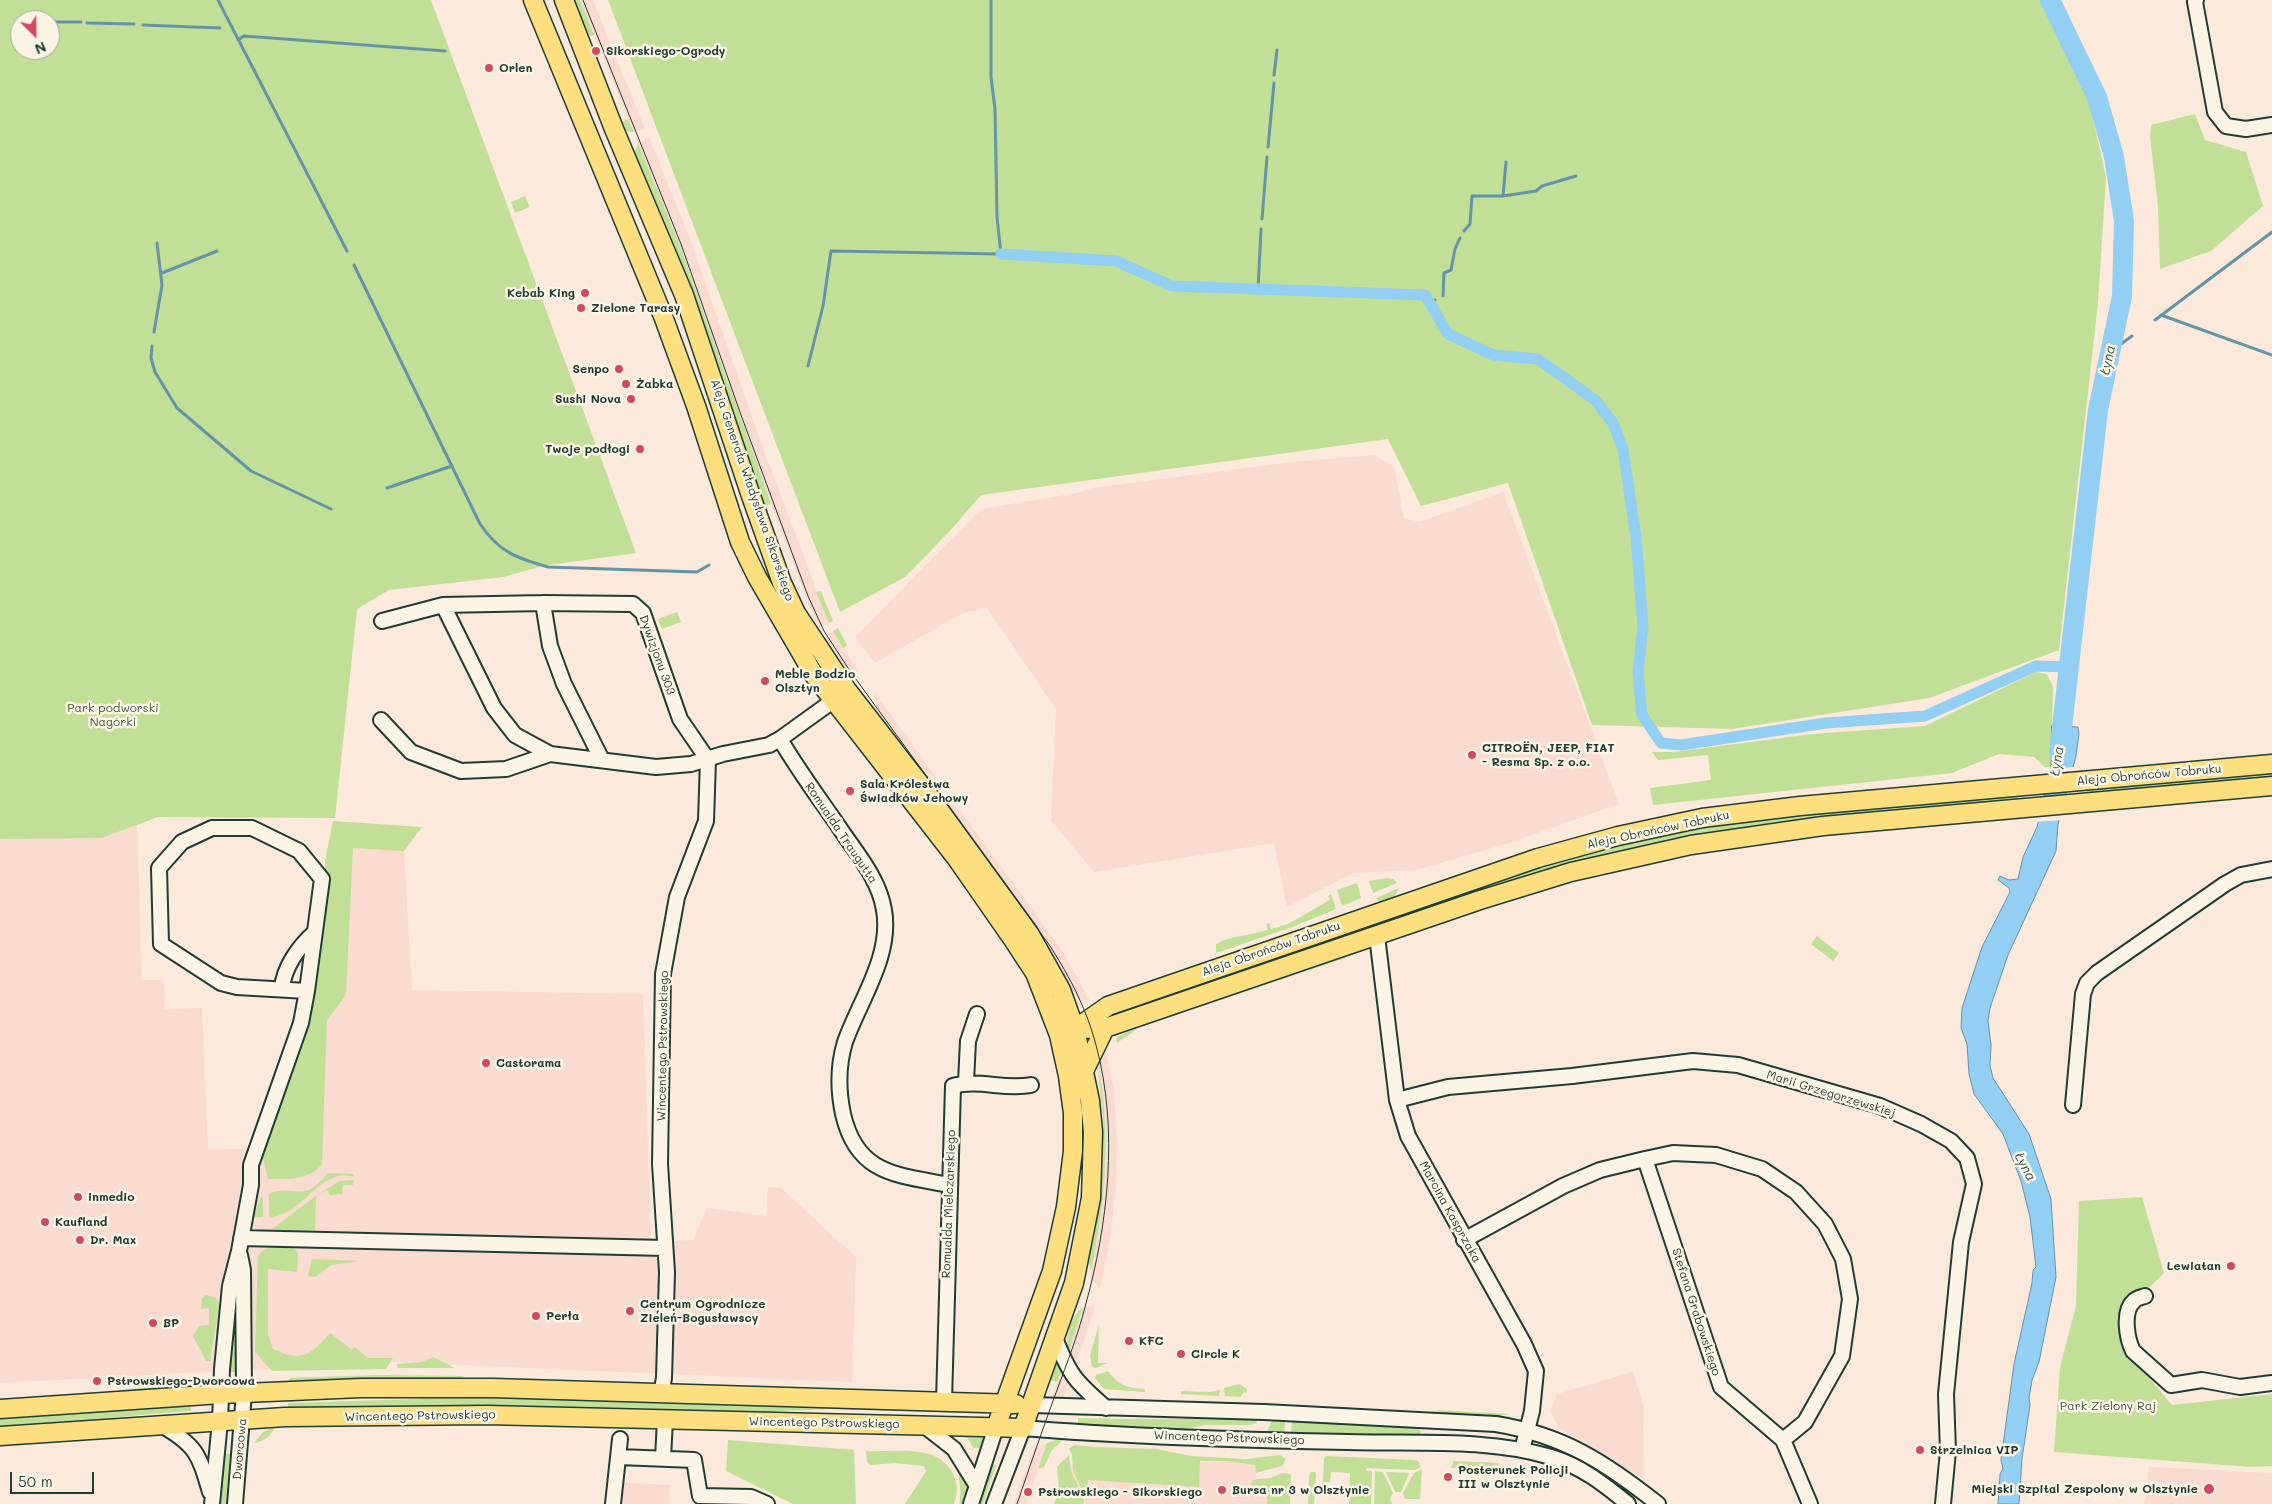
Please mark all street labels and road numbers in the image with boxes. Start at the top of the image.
street label: Aleja Generała Władysława Sikorskiego [707,377,797,603]
street label: Dywizjonu 303 [636,613,678,697]
street label: Aleja Obrońców Tobruku [2076,761,2222,789]
street label: Romualda Traugutta [802,780,880,886]
street label: Aleja Obrońców Tobruku [1585,808,1731,852]
street label: Aleja Obrońców Tobruku [1200,919,1342,979]
street label: Wincentego Pstrowskiego [654,970,672,1122]
street label: Marii Grzegorzewskiej [1765,1068,1897,1120]
street label: Romualda Mielczarskiego [939,1129,959,1279]
street label: Marcina Kasprzaka [1416,1159,1484,1265]
street label: Stefana Grabowskiego [1669,1246,1723,1378]
street label: Wincentego Pstrowskiego [344,1407,496,1425]
street label: Wincentego Pstrowskiego [748,1414,900,1432]
street label: Dworcowa [230,1418,250,1480]
street label: Wincentego Pstrowskiego [1153,1428,1305,1448]

